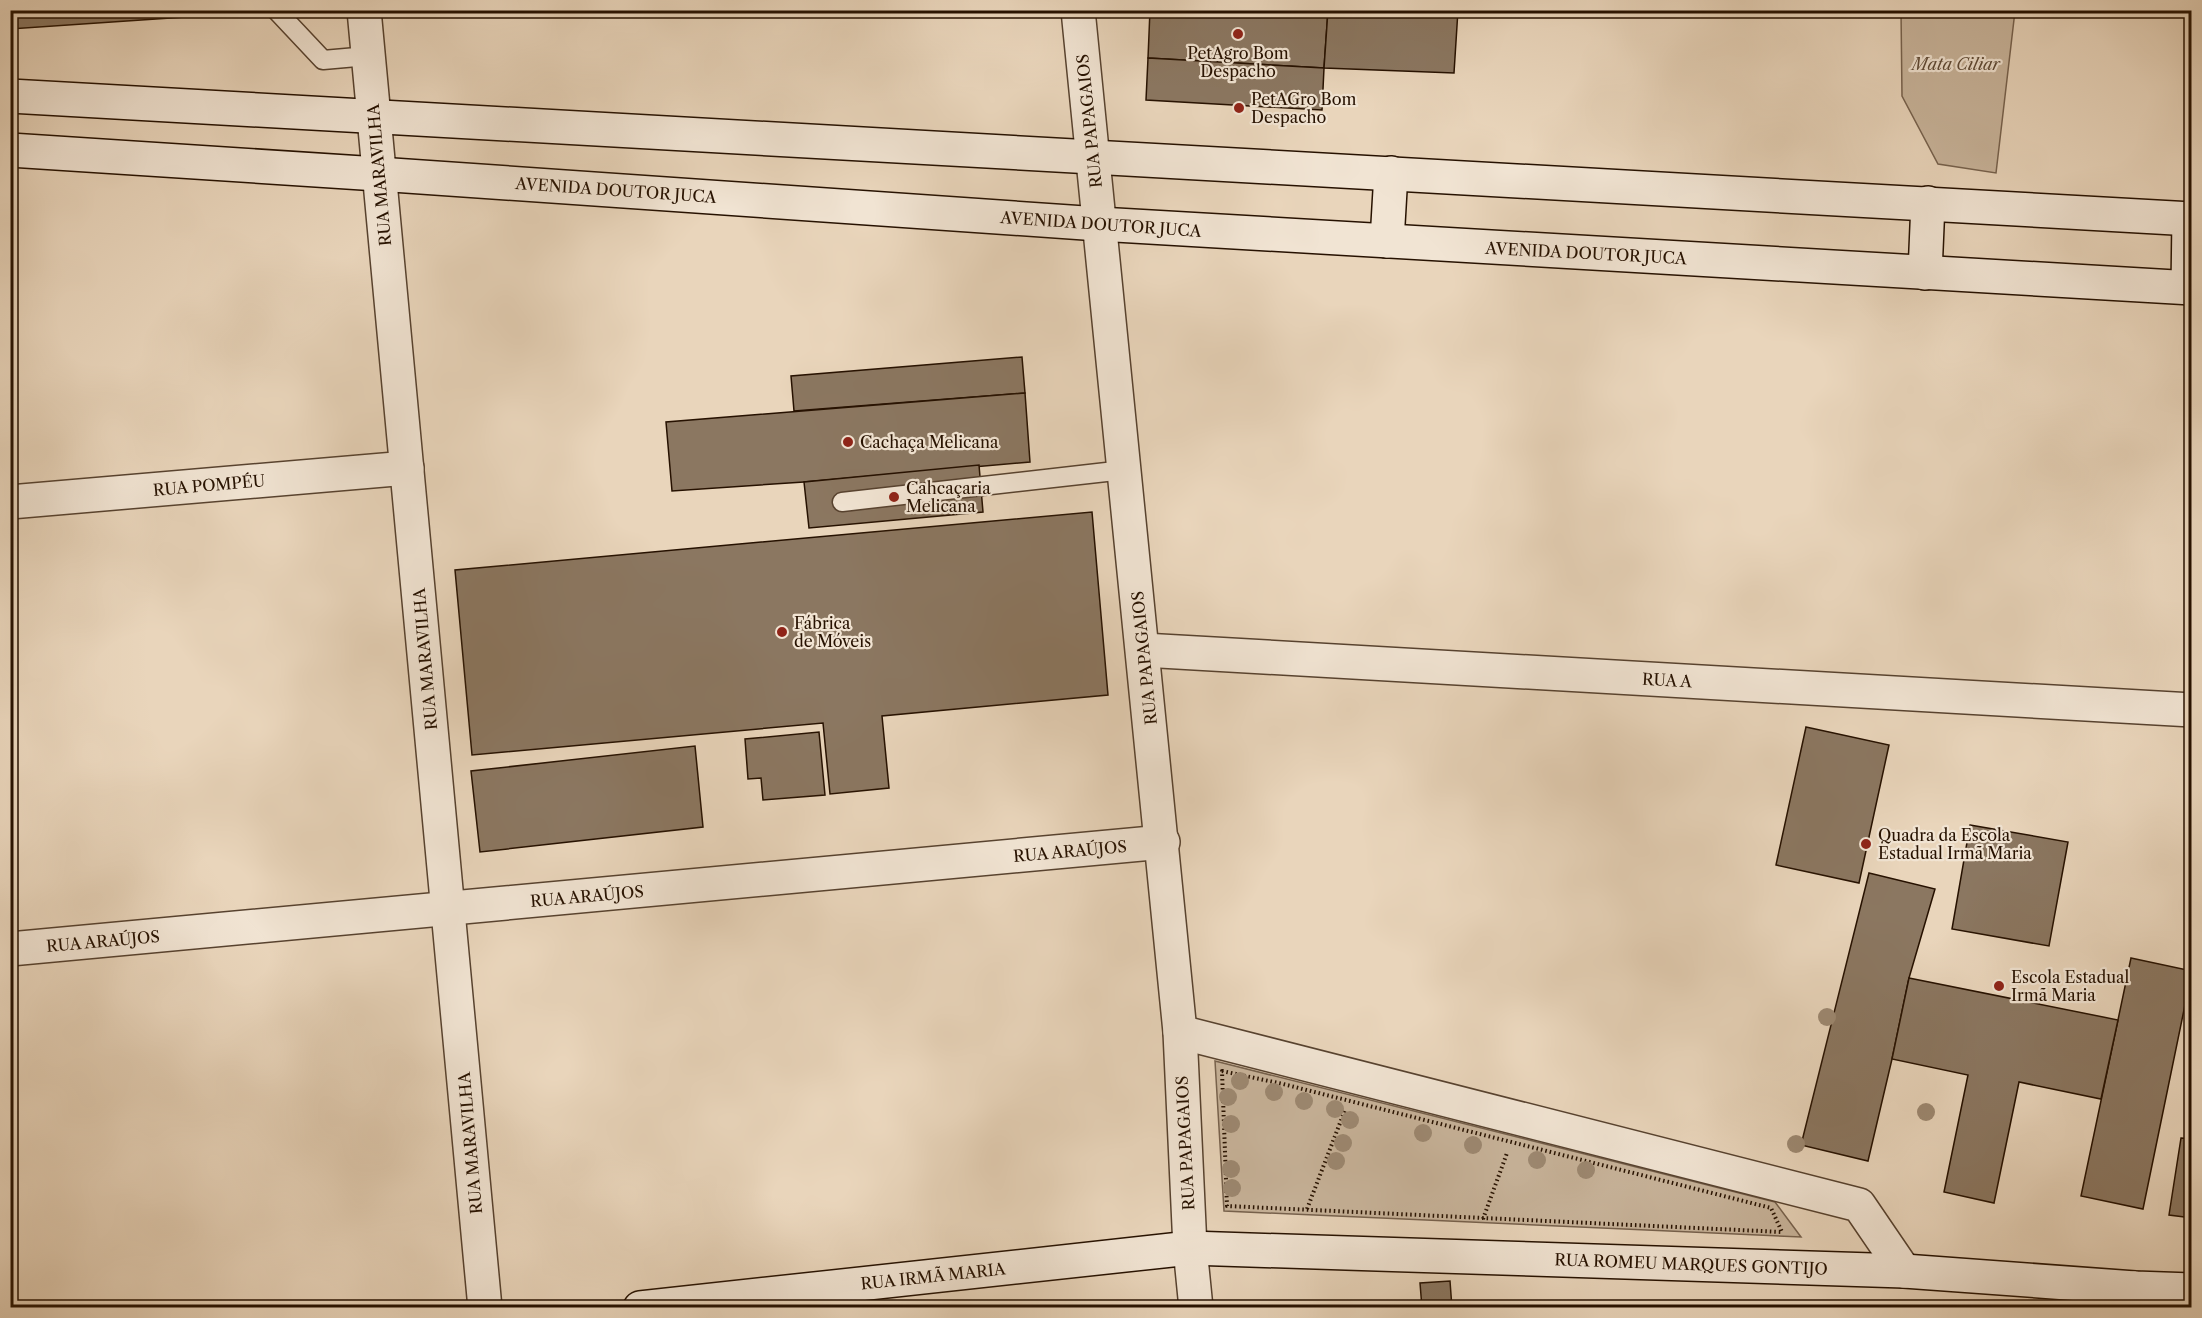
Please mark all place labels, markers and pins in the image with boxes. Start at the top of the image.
marker: PetAgro Bom Despacho [1231,27,1245,41]
place label: PetAgro Bom Despacho [1187,43,1289,81]
place label: PetAGro Bom Despacho [1251,89,1357,127]
marker: PetAGro Bom Despacho [1232,101,1246,115]
place label: Cachaça Melicana [860,432,999,452]
marker: Cachaça Melicana [841,435,855,449]
place label: Cahcaçaria Melicana [906,478,991,516]
marker: Cahcaçaria Melicana [887,490,901,504]
place label: Fábrica de Móveis [794,613,871,651]
marker: Fábrica de Móveis [775,625,789,639]
place label: Quadra da Escola Estadual Irmã Maria [1878,825,2032,863]
marker: Quadra da Escola Estadual Irmã Maria [1859,837,1873,851]
place label: Escola Estadual Irmã Maria [2011,967,2130,1005]
marker: Escola Estadual Irmã Maria [1992,979,2006,993]

